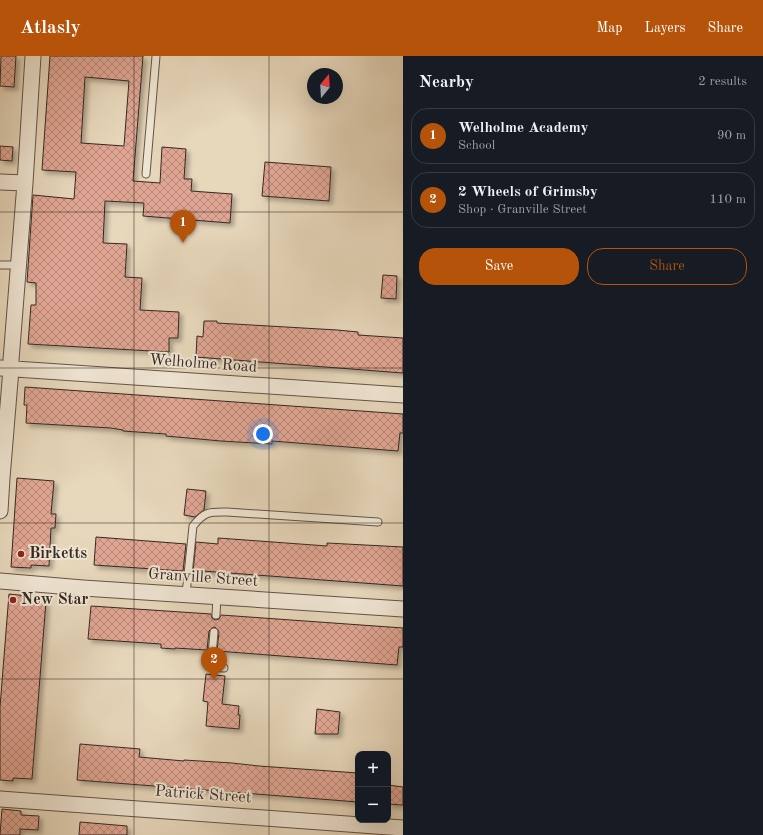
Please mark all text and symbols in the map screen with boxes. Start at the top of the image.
text: Atlasly [20,19,81,38]
text: Map [597,21,623,35]
text: Layers [645,21,686,35]
text: Share [708,21,743,35]
north arrow [307,68,343,104]
text: Nearby [419,74,474,91]
text: 2 results [698,75,747,88]
text: Welholme Academy [458,121,589,136]
text: 1 [429,129,437,142]
text: 90 m [717,129,746,142]
text: School [458,139,495,152]
text: 2 Wheels of Grimsby [458,185,598,200]
text: 2 [429,193,437,206]
text: 110 m [709,193,746,206]
text: Shop · Granville Street [458,203,587,216]
pin: 1 [170,210,196,243]
button: Save [419,248,579,285]
button: Share [587,248,747,285]
street label: Welholme Road [148,352,258,376]
your location [253,424,273,444]
place label: Birketts [29,546,87,562]
marker: Birketts [16,549,26,559]
street label: Granville Street [147,566,259,590]
place label: New Star [21,592,89,608]
marker: New Star [8,595,18,605]
pin: 2 [201,647,227,680]
map controls [355,751,391,823]
button: + [355,751,391,787]
street label: Patrick Street [154,784,252,806]
button: − [355,787,391,823]

